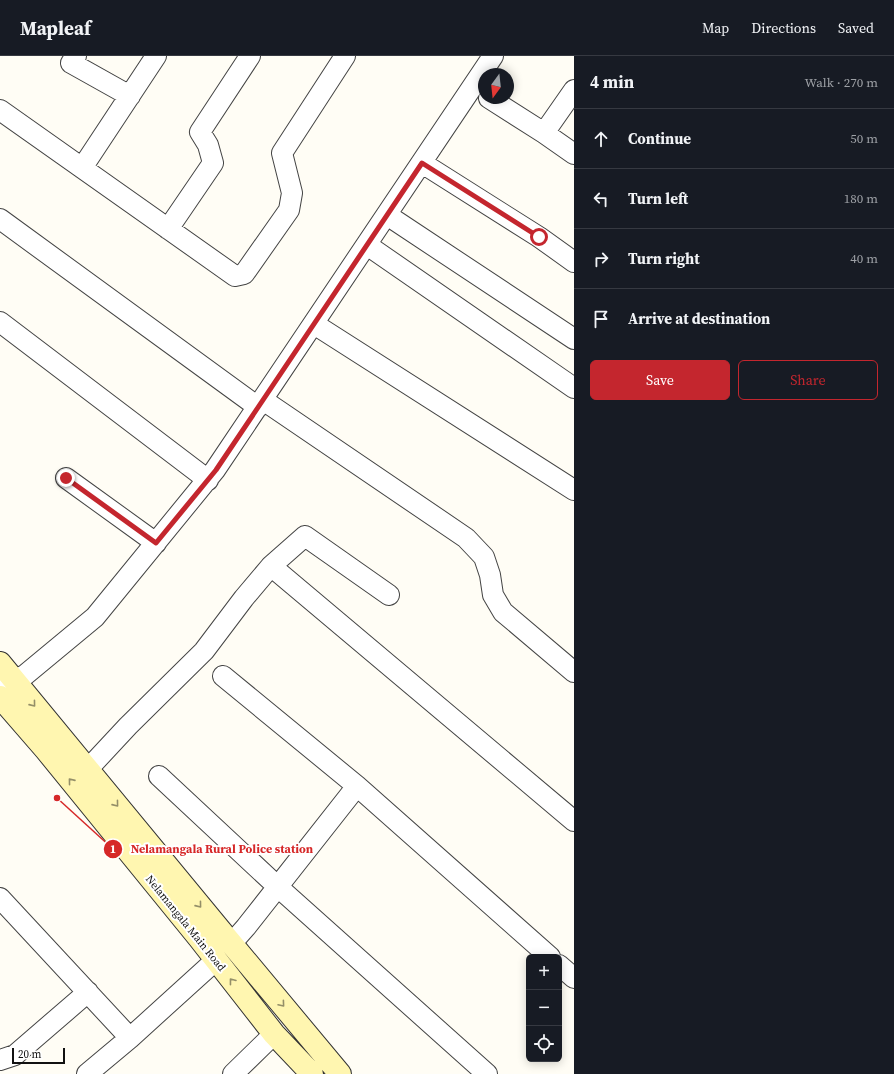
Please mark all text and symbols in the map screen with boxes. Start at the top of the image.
text: Mapleaf [20,15,91,41]
text: Map [702,18,729,38]
text: Directions [751,18,816,38]
text: Saved [838,18,874,38]
north arrow [478,68,514,104]
text: 4 min [590,70,634,94]
text: Walk · 270 m [805,74,878,91]
icon: ahead [590,128,612,150]
text: Continue [628,128,691,149]
text: 50 m [850,130,878,147]
icon: left [590,188,612,210]
text: Turn left [628,188,688,209]
text: 180 m [844,190,878,207]
route start [530,228,548,246]
icon: right [590,248,612,270]
text: Turn right [628,248,700,269]
text: 40 m [850,250,878,267]
icon: arrive [590,308,612,330]
text: Arrive at destination [628,308,770,329]
button: Save [590,360,730,400]
button: Share [738,360,878,400]
route end [57,469,75,487]
one-way arrow [29,699,36,706]
one-way arrow [69,779,76,786]
one-way arrow [111,800,118,807]
callout: Nelamangala Rural Police station [103,837,321,861]
text: 1 [110,841,116,857]
text: Nelamangala Rural Police station [131,841,314,857]
street label: Nelamangala Main Road [142,872,229,975]
one-way arrow [194,900,201,907]
map controls [526,954,562,1062]
button: + [526,954,562,990]
one-way arrow [230,978,237,985]
button: − [526,990,562,1026]
one-way arrow [277,1000,284,1007]
button: locate [526,1026,562,1062]
scale bar [12,1046,65,1065]
text: 20 m [18,1047,41,1062]

